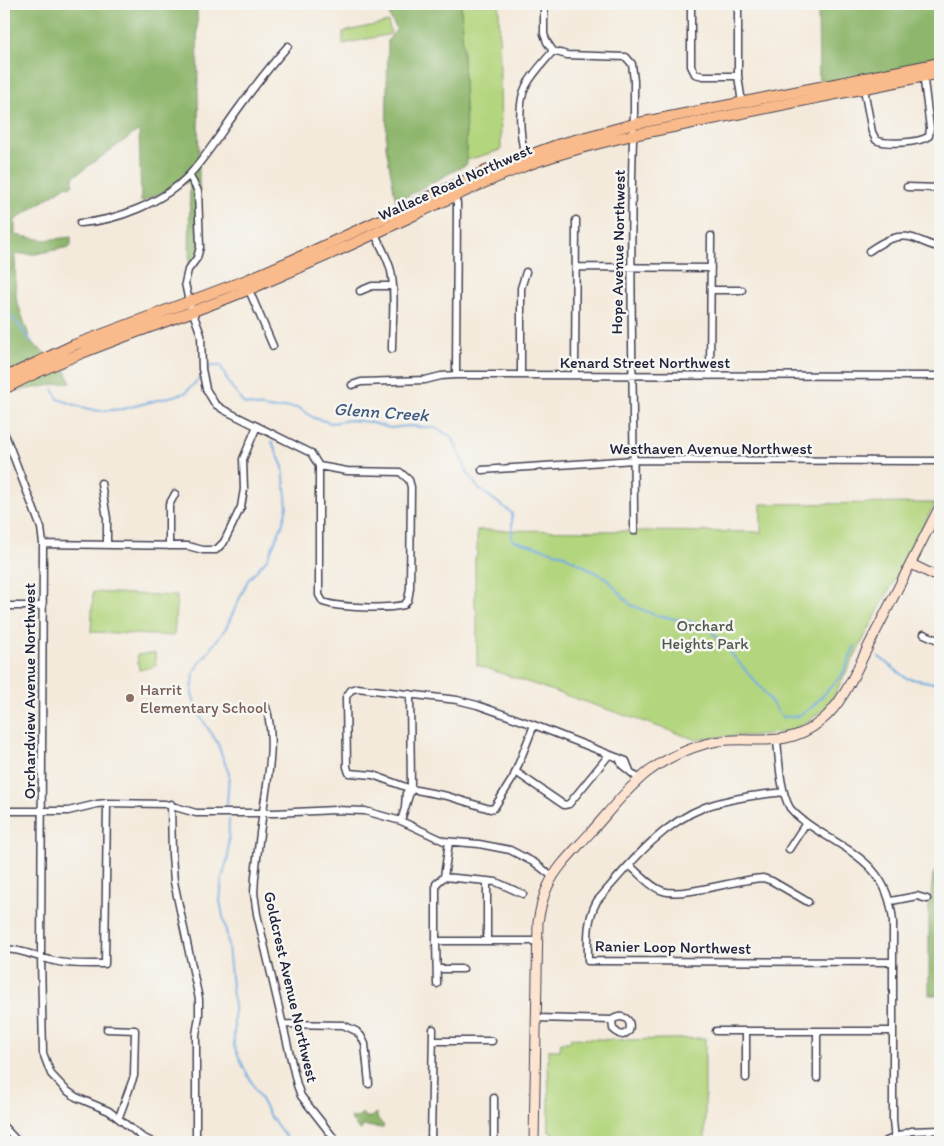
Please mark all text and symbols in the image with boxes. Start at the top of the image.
street label: Wallace Road Northwest [375,139,535,225]
street label: Hope Avenue Northwest [607,169,629,335]
street label: Kenard Street Northwest [560,353,730,372]
water label: Glenn Creek [333,398,431,426]
street label: Westhaven Avenue Northwest [609,439,813,458]
street label: Orchardview Avenue Northwest [20,583,39,799]
park label: Orchard Heights Park [661,616,749,653]
place label: Harrit Elementary School [140,680,268,717]
marker: Harrit Elementary School [124,692,136,704]
street label: Goldcrest Avenue Northwest [260,890,322,1084]
street label: Ranier Loop Northwest [595,936,751,958]

